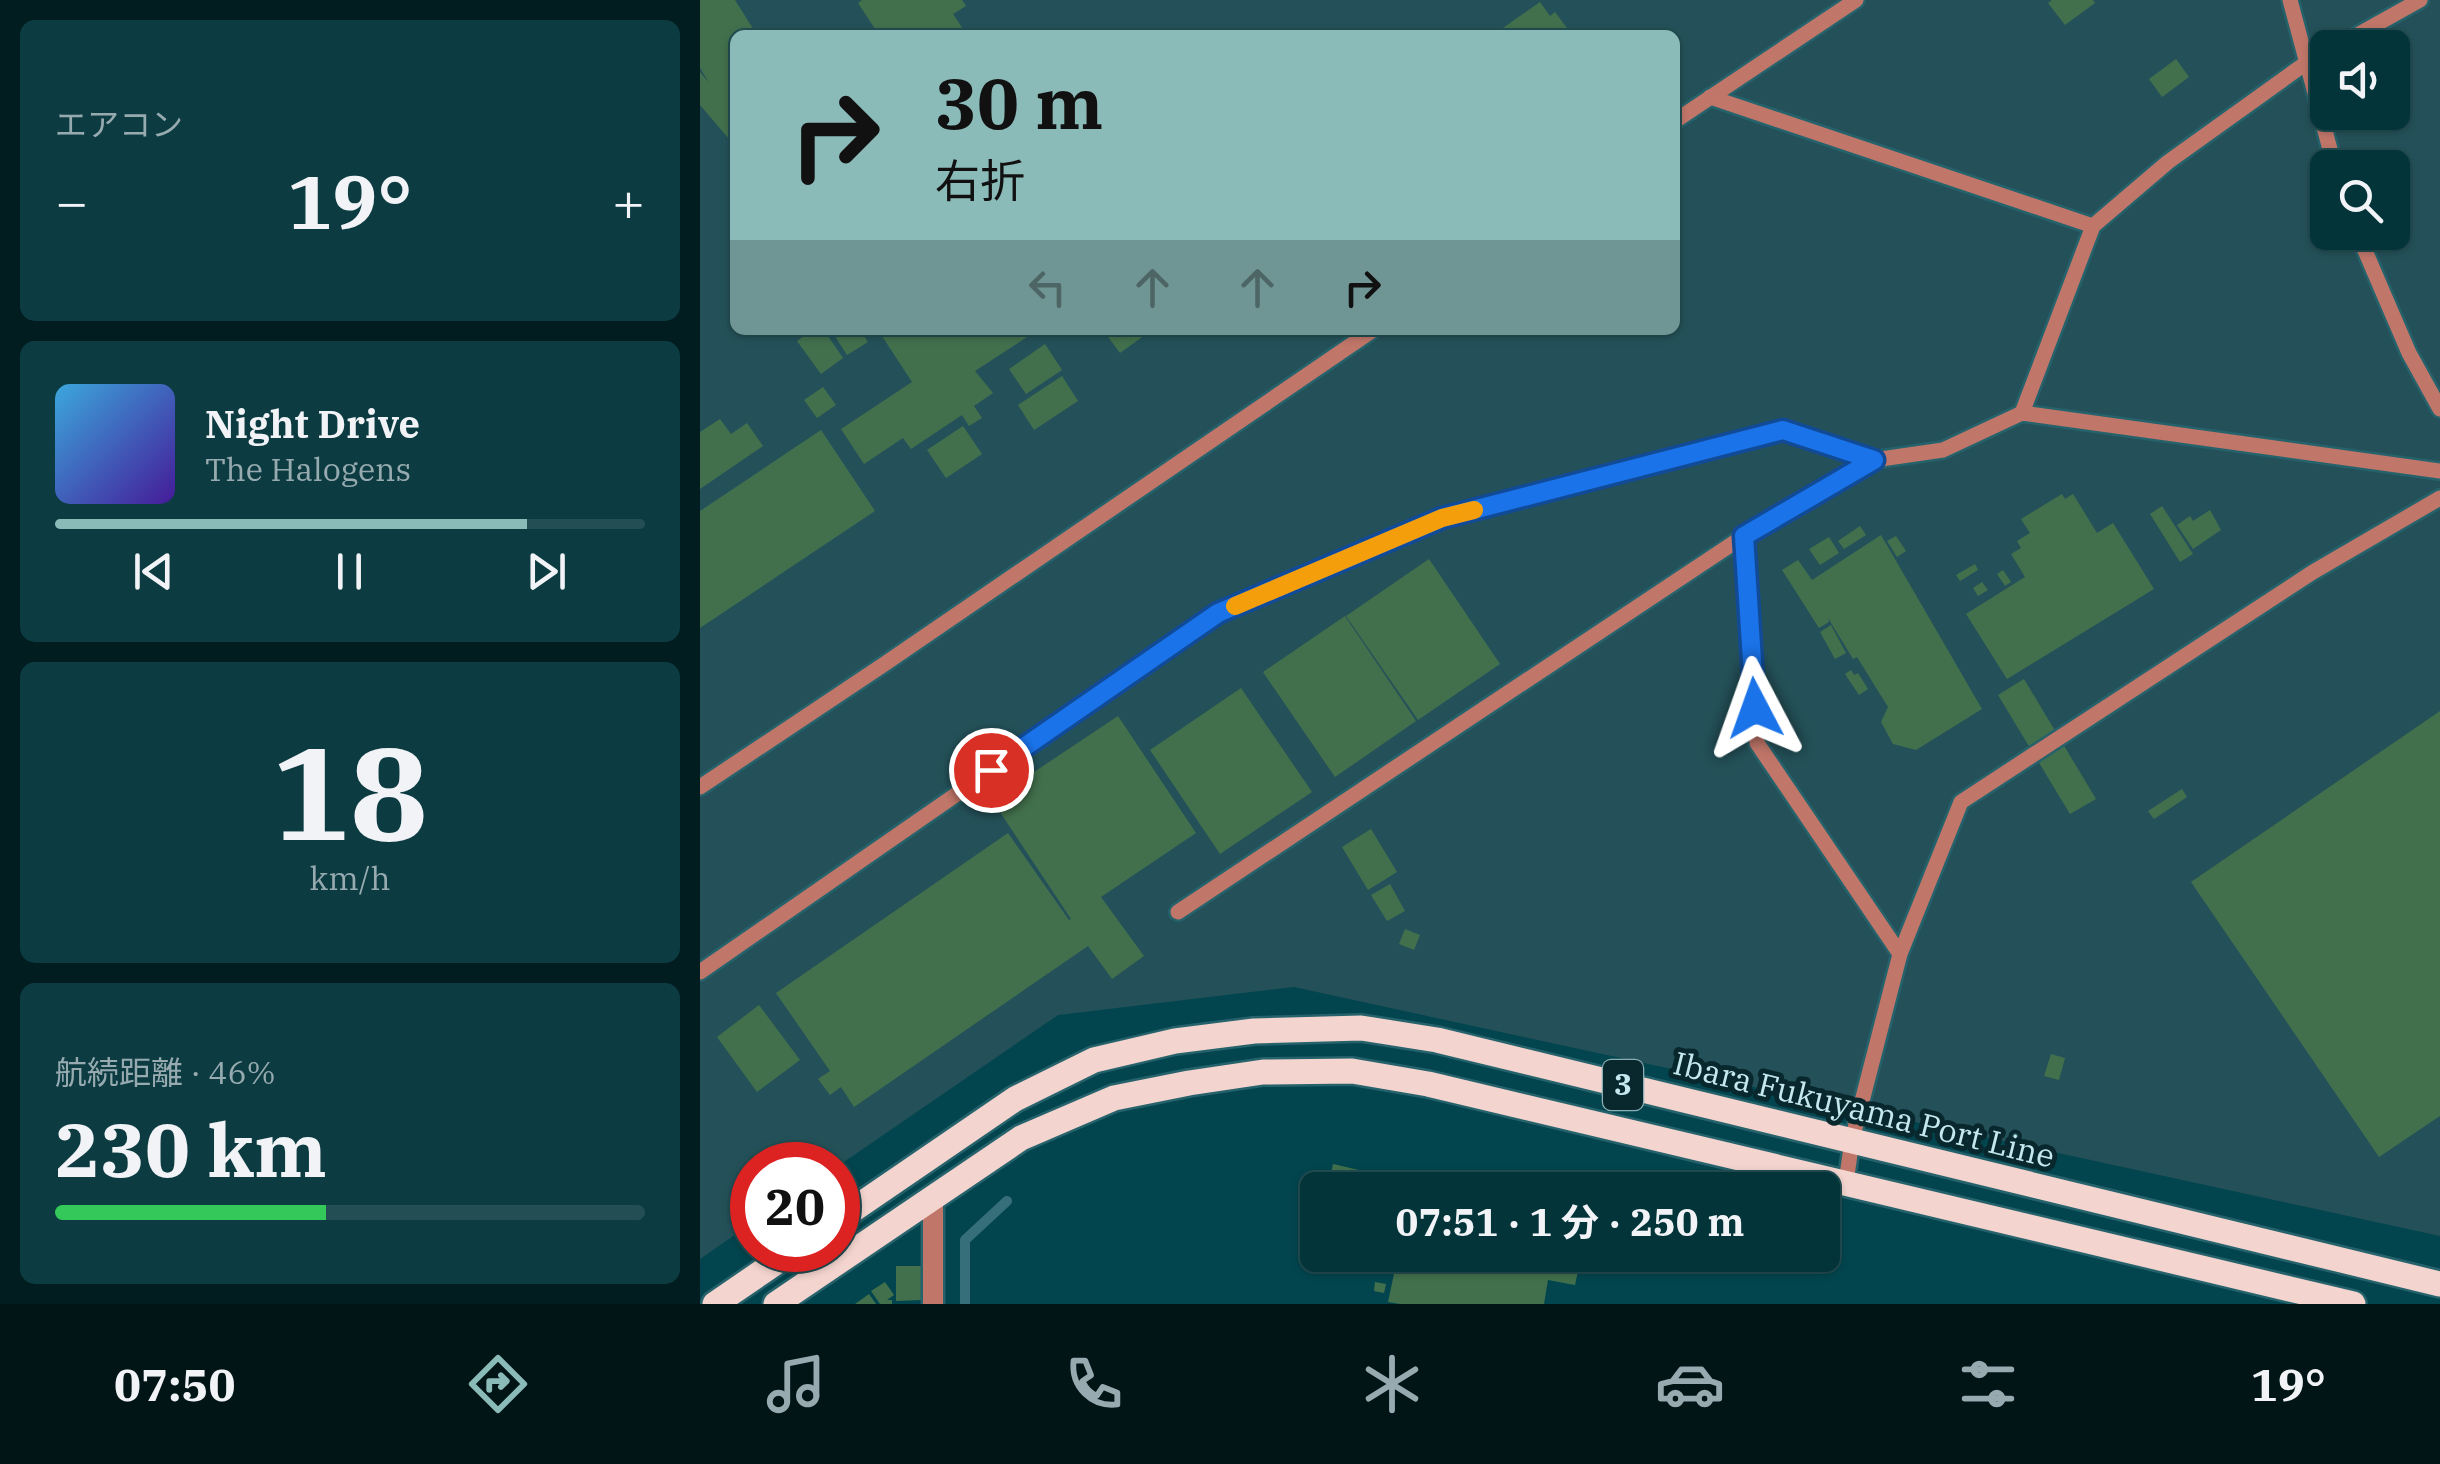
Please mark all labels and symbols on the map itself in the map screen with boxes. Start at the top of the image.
position arrow [1703,656,1807,760]
pin [949,728,1034,813]
street label: Ibara Fukuyama Port Line [1669,1041,2059,1177]
road number: 3 [1603,1060,1643,1110]
speed limit sign: 20 [730,1142,860,1272]

